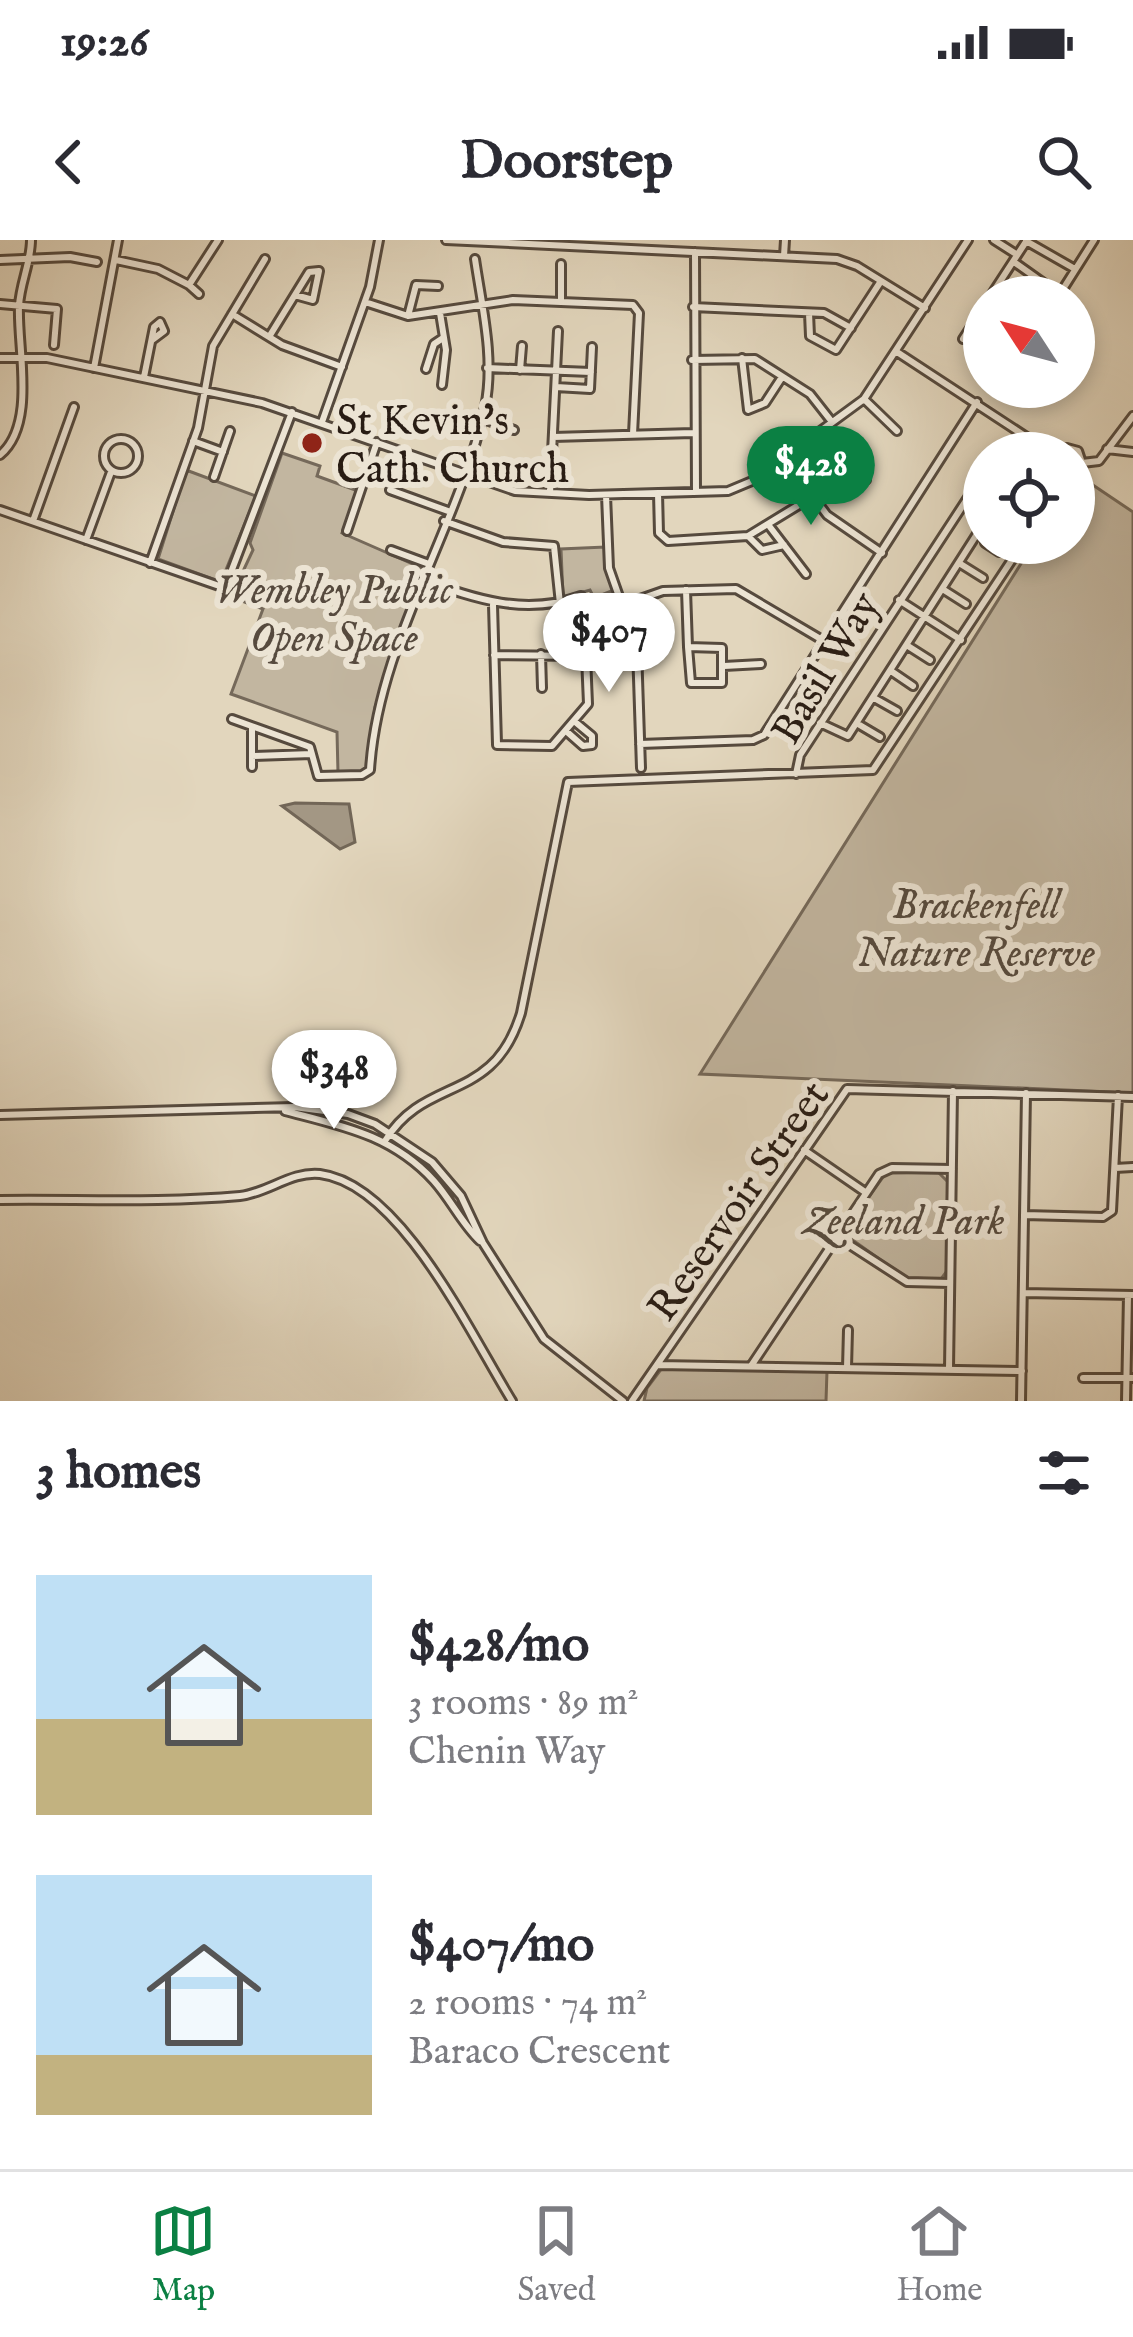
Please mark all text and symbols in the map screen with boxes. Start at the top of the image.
text: 19:26 [60,14,148,71]
text: Doorstep [460,128,673,197]
icon: back [36,129,102,195]
icon: search [1031,129,1097,195]
north arrow [963,276,1095,408]
map controls [963,276,1095,564]
place label: St Kevin's Cath. Church [336,396,569,497]
pin: $428 [740,426,882,528]
marker: St Kevin's Cath. Church [299,430,325,456]
button: locate [963,432,1095,564]
text: $428 [774,440,848,489]
park label: Wembley Public Open Space [215,565,454,666]
street label: Basil Way [761,583,893,755]
pin: $407 [538,593,680,695]
text: $407 [570,607,648,656]
park label: Brackenfell Nature Reserve [857,880,1095,981]
pin: $348 [263,1030,405,1132]
text: $348 [299,1044,369,1093]
street label: Reservoir Street [637,1072,842,1332]
park label: Zeeland Park [800,1196,1005,1249]
icon: filters [1031,1440,1097,1506]
text: 3 homes [36,1441,201,1506]
text: $428/mo [408,1614,589,1679]
icon: home [132,1623,276,1767]
text: 3 rooms · 89 m² [408,1679,639,1728]
text: Chenin Way [408,1728,605,1777]
text: $407/mo [408,1914,594,1979]
icon: home [132,1923,276,2067]
text: 2 rooms · 74 m² [408,1979,647,2028]
text: Baraco Crescent [408,2028,670,2077]
tab: Map [150,2198,216,2312]
tab: Saved [517,2198,595,2312]
tab: Home [896,2198,983,2312]

